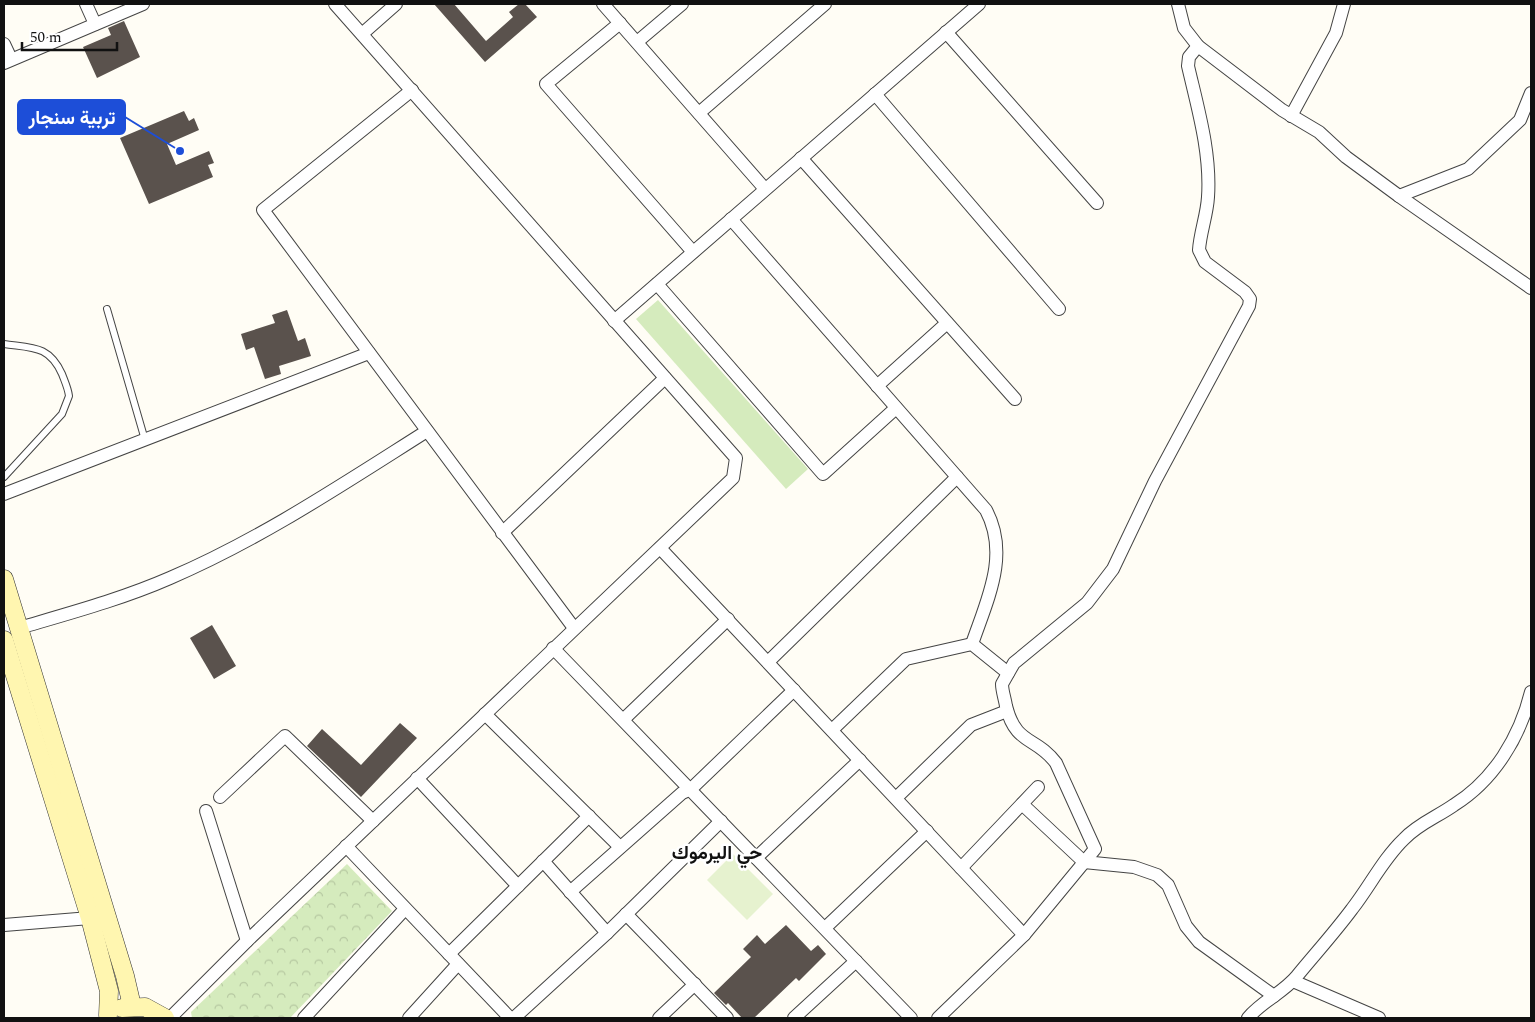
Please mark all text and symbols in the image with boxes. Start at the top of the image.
scale bar [22,20,118,52]
text: 50 m [30,26,62,49]
callout: تربية سنجار [18,100,125,134]
text: تربية سنجار [27,104,116,133]
district label: حي اليرموك [672,839,762,869]

